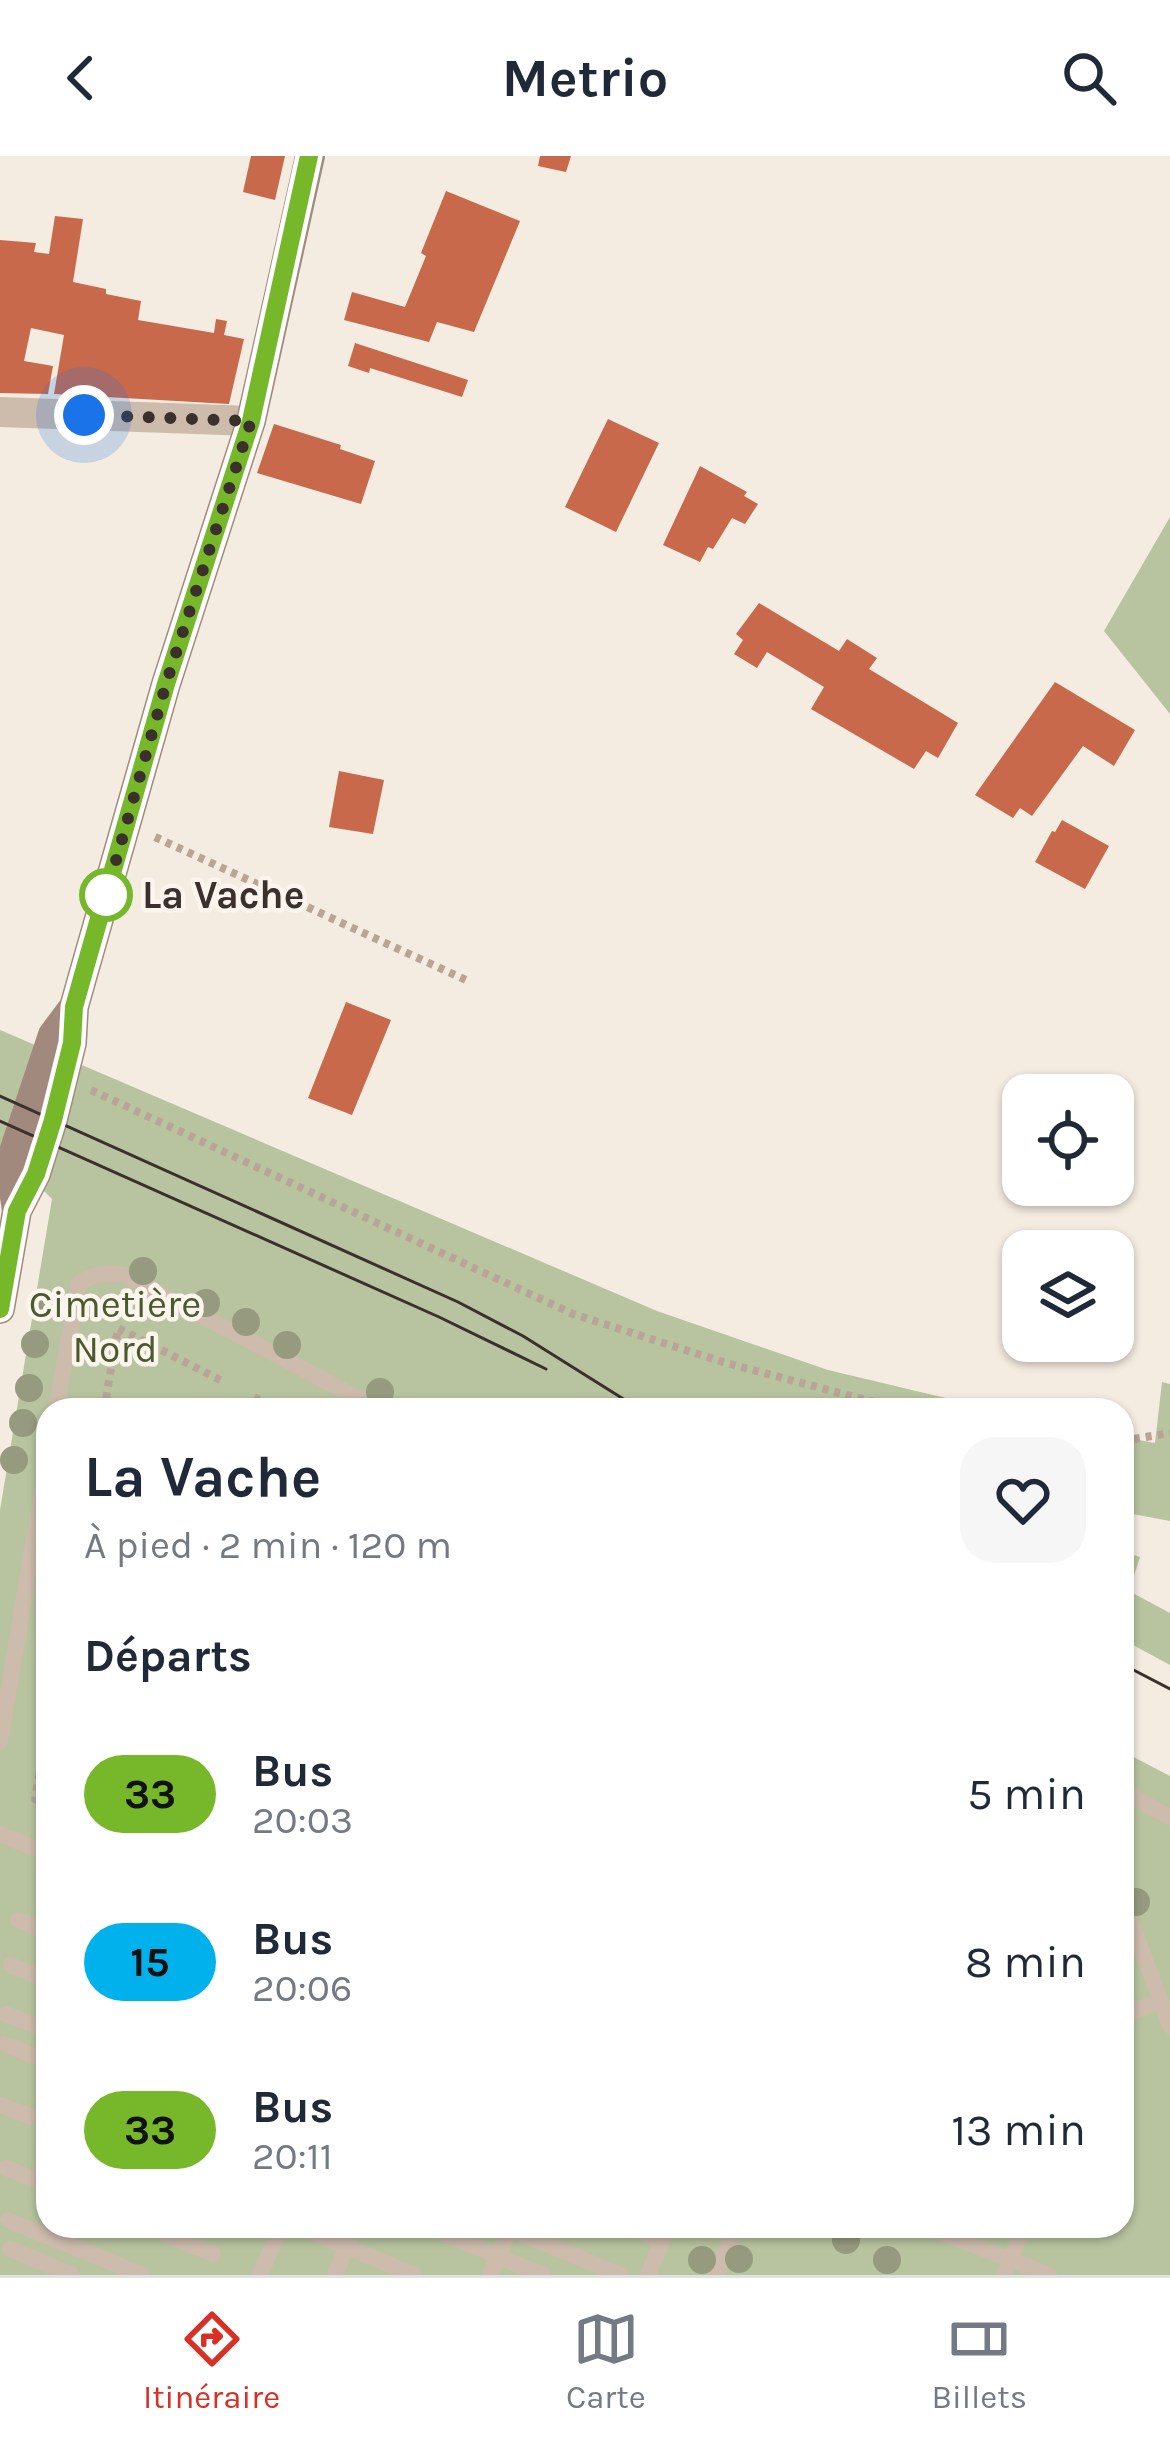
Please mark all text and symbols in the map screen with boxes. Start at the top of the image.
icon: back [48,45,114,111]
icon: search [1056,45,1122,111]
text: Metrio [502,46,668,110]
your location [54,385,114,445]
marker: La Vache [81,870,131,920]
place label: La Vache [142,872,304,918]
map controls [1002,1074,1134,1362]
button: locate [1002,1074,1134,1206]
button: layers [1002,1230,1134,1362]
park label: Cimetière Nord [29,1281,201,1372]
button: heart [960,1437,1086,1563]
text: La Vache [84,1444,321,1510]
text: À pied · 2 min · 120 m [84,1522,452,1568]
text: Départs [84,1630,252,1682]
text: Bus [252,1745,333,1797]
text: 5 min [967,1768,1086,1820]
text: 33 [124,1769,176,1819]
text: 20:03 [252,1797,353,1843]
text: Bus [252,1913,333,1965]
text: 8 min [965,1936,1086,1988]
text: 15 [130,1937,170,1987]
text: 20:06 [252,1965,352,2011]
text: Bus [252,2081,333,2133]
text: 13 min [951,2104,1086,2156]
text: 33 [124,2105,176,2155]
text: 20:11 [252,2133,333,2179]
tab: Itinéraire [143,2306,280,2416]
tab: Carte [566,2306,646,2416]
tab: Billets [932,2306,1027,2416]

